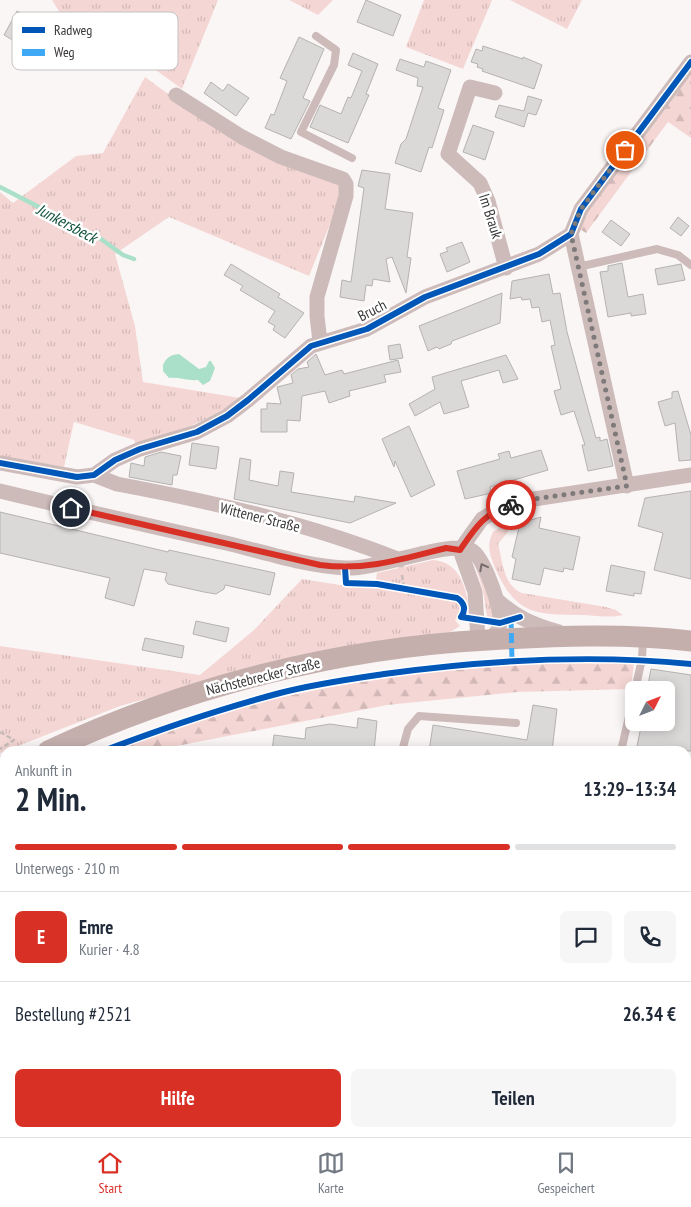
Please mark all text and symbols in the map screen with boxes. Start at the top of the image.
legend [12,12,178,70]
text: Radweg [54,21,92,39]
text: Weg [54,43,75,61]
pin [604,129,646,171]
icon: bag [611,136,639,164]
street label: Im Brauk [475,191,507,241]
water label: Junkersbeck [32,198,102,248]
street label: Bruch [354,295,390,325]
courier [486,480,536,530]
pin [50,487,92,529]
icon: bike [497,491,525,519]
icon: home [57,494,85,522]
street label: Wittener Straße [218,498,302,536]
one-way arrow [479,563,489,572]
street label: Nächstebrecker Straße [204,653,322,699]
north arrow [625,681,675,731]
map controls [625,681,675,731]
text: Ankunft in [15,760,72,780]
text: 13:29–13:34 [583,777,676,801]
text: 2 Min. [15,778,86,820]
text: Unterwegs · 210 m [15,858,119,878]
button: chat [560,911,612,963]
button: phone [624,911,676,963]
text: Emre [79,915,113,939]
text: E [37,925,45,949]
text: Kurier · 4.8 [79,939,140,959]
text: Bestellung #2521 [15,1002,132,1026]
text: 26.34 € [623,1002,676,1026]
button: Hilfe [15,1069,341,1127]
button: Teilen [351,1069,676,1127]
tab: Start [96,1149,124,1197]
tab: Karte [317,1149,345,1197]
tab: Gespeichert [537,1149,595,1197]

